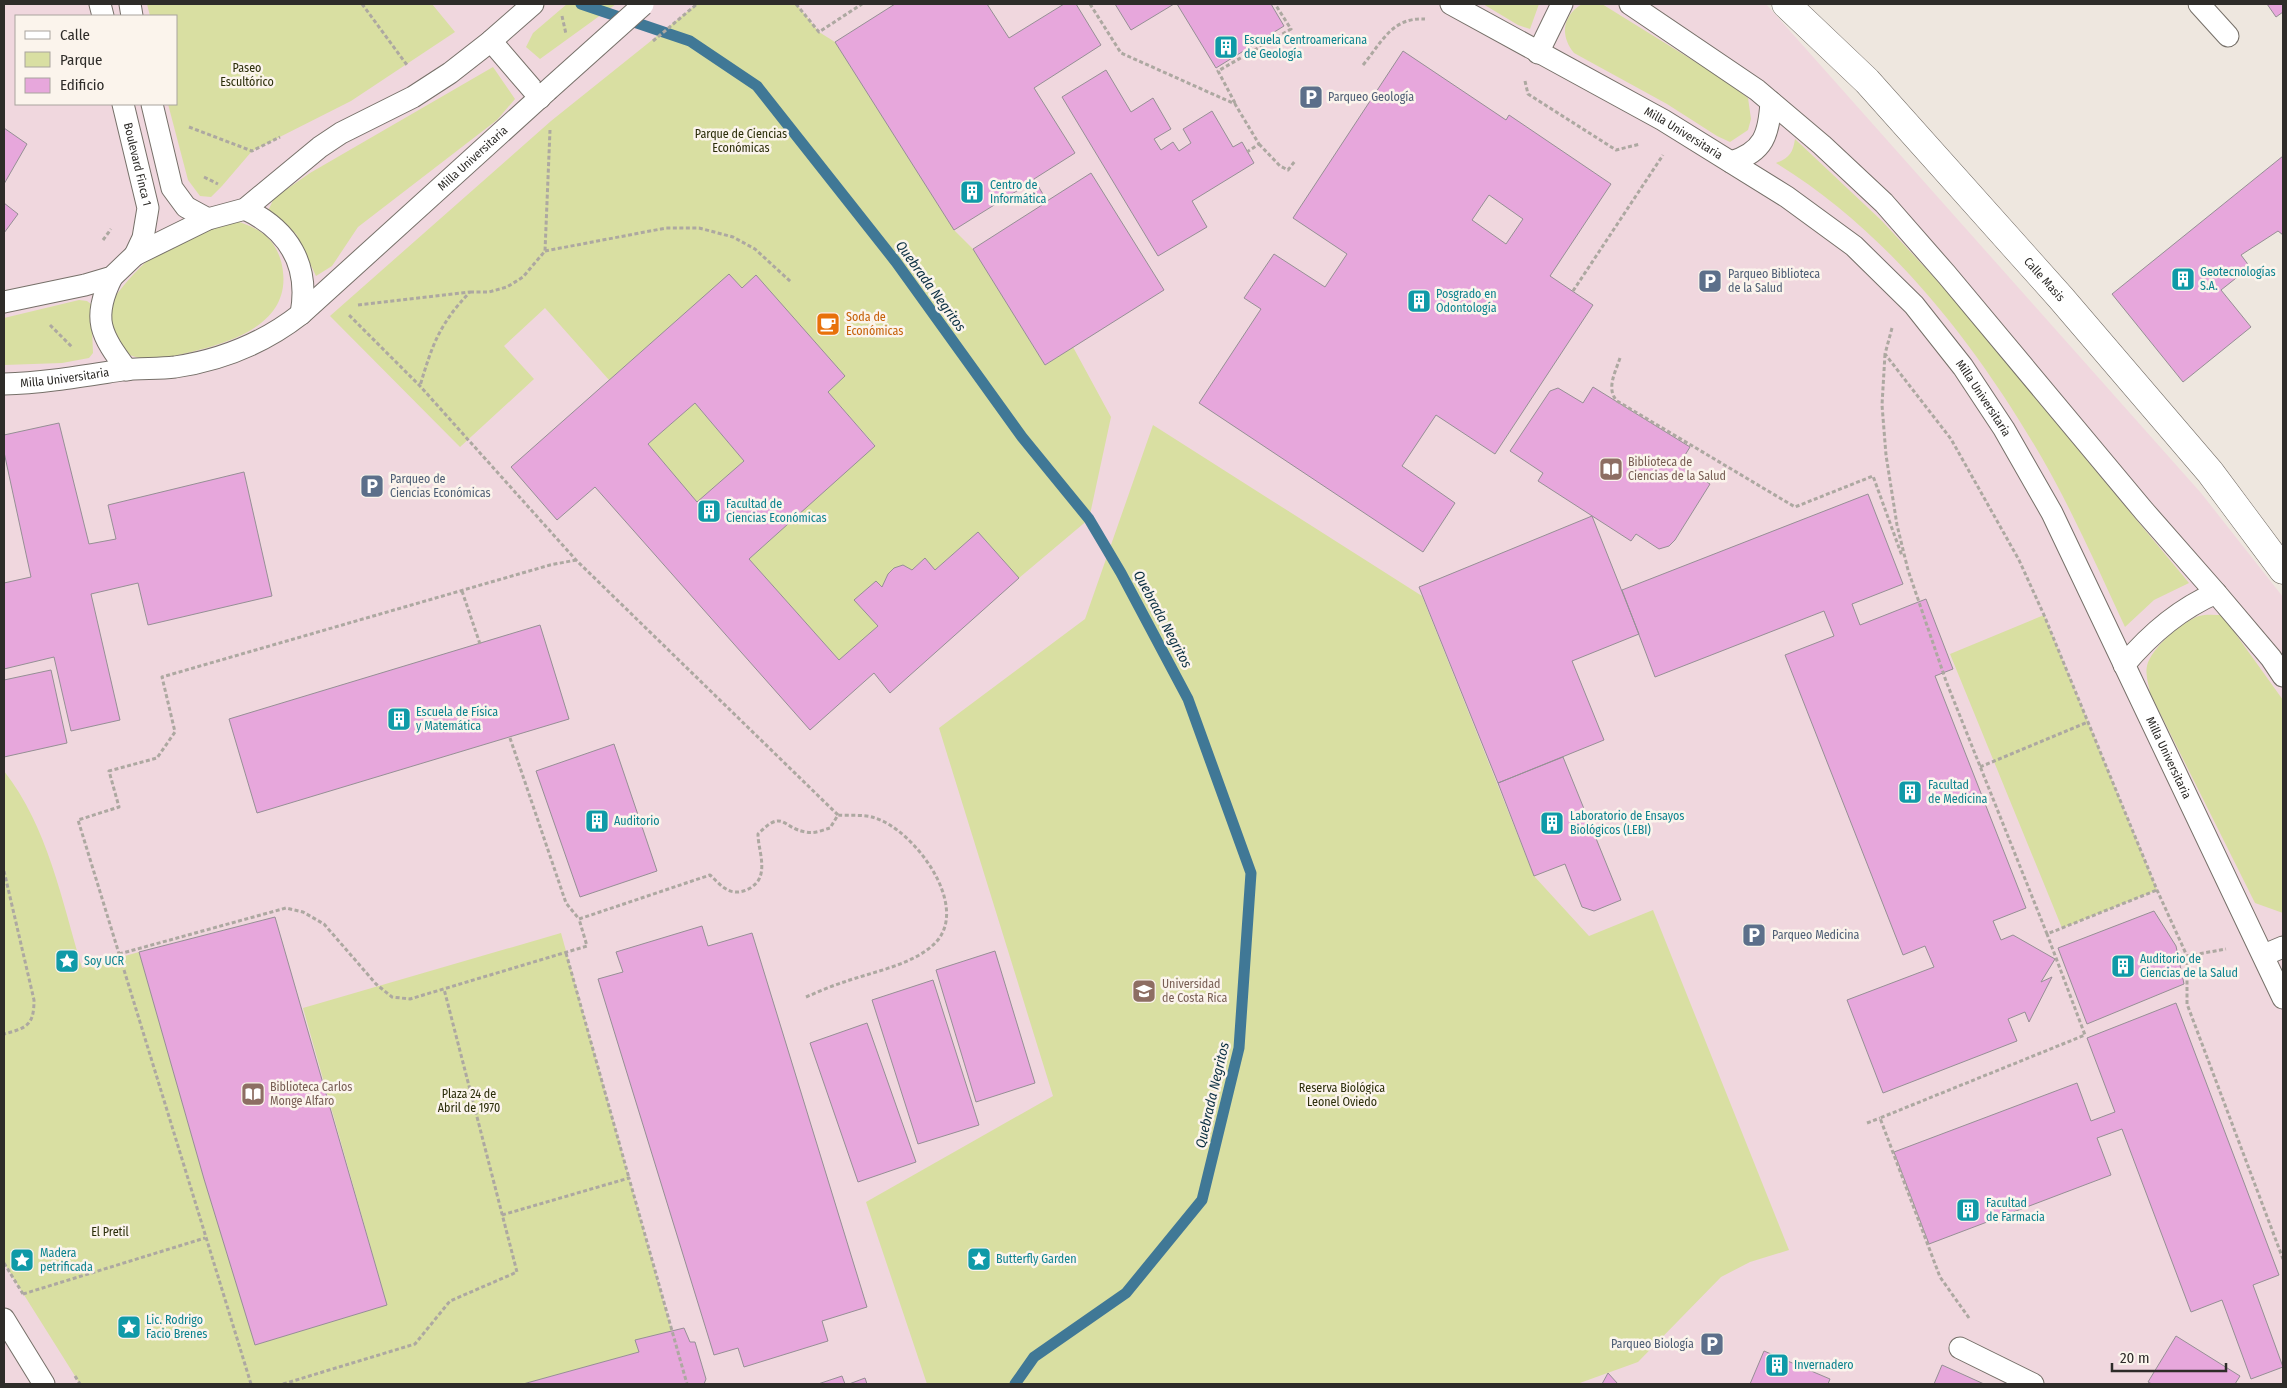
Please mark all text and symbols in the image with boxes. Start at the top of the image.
legend [15,15,178,105]
text: Calle [60,26,90,44]
place label: Escuela Centroamericana de Geología [1244,33,1367,61]
building icon: Escuela Centroamericana de Geología [1213,34,1239,60]
text: Parque [60,51,103,69]
park label: Paseo Escultórico [220,61,274,89]
text: Edificio [60,76,105,94]
parking icon: Parqueo Geología [1298,84,1324,110]
place label: Parqueo Geología [1328,90,1414,104]
street label: Milla Universitaria [1642,104,1725,162]
street label: Boulevard Finca 1 [121,121,154,207]
street label: Milla Universitaria [435,123,511,194]
park label: Parque de Ciencias Económicas [695,127,787,155]
place label: Centro de Informática [990,178,1047,206]
building icon: Centro de Informática [959,179,985,205]
water label: Quebrada Negritos [892,238,969,335]
street label: Calle Masis [2021,255,2068,304]
place label: Geotecnologías S.A. [2200,265,2276,293]
building icon: Geotecnologías S.A. [2170,266,2196,292]
place label: Parqueo Biblioteca de la Salud [1728,267,1820,295]
parking icon: Parqueo Biblioteca de la Salud [1697,268,1723,294]
place label: Posgrado en Odontología [1436,287,1497,315]
building icon: Posgrado en Odontología [1406,288,1432,314]
place label: Soda de Económicas [846,310,903,338]
cafe icon: Soda de Económicas [815,311,841,337]
street label: Milla Universitaria [1953,357,2014,439]
street label: Milla Universitaria [20,365,110,390]
place label: Biblioteca de Ciencias de la Salud [1628,455,1726,483]
library icon: Biblioteca de Ciencias de la Salud [1598,456,1624,482]
place label: Parqueo de Ciencias Económicas [390,472,491,500]
parking icon: Parqueo de Ciencias Económicas [359,473,385,499]
place label: Facultad de Ciencias Económicas [726,497,827,525]
building icon: Facultad de Ciencias Económicas [696,498,722,524]
water label: Quebrada Negritos [1130,568,1195,671]
place label: Escuela de Física y Matemática [416,705,498,733]
building icon: Escuela de Física y Matemática [386,706,412,732]
street label: Milla Universitaria [2143,714,2194,801]
place label: Facultad de Medicina [1928,778,1988,806]
building icon: Facultad de Medicina [1897,779,1923,805]
building icon: Auditorio [584,808,610,834]
place label: Laboratorio de Ensayos Biológicos (LEBI) [1570,809,1684,837]
building icon: Laboratorio de Ensayos Biológicos (LEBI) [1539,810,1565,836]
place label: Auditorio [614,814,660,828]
parking icon: Parqueo Medicina [1741,922,1767,948]
place label: Parqueo Medicina [1772,928,1860,942]
place icon: Soy UCR [54,948,80,974]
place label: Auditorio de Ciencias de la Salud [2140,952,2238,980]
building icon: Auditorio de Ciencias de la Salud [2110,953,2136,979]
place label: Soy UCR [84,954,125,968]
place label: Universidad de Costa Rica [1162,977,1228,1005]
school or university icon: Universidad de Costa Rica [1131,978,1157,1004]
water label: Quebrada Negritos [1192,1041,1233,1150]
place label: Biblioteca Carlos Monge Alfaro [270,1080,352,1108]
library icon: Biblioteca Carlos Monge Alfaro [240,1081,266,1107]
park label: Reserva Biológica Leonel Oviedo [1299,1081,1385,1109]
park label: Plaza 24 de Abril de 1970 [438,1087,500,1115]
place label: Facultad de Farmacia [1986,1196,2045,1224]
building icon: Facultad de Farmacia [1955,1197,1981,1223]
park label: El Pretil [91,1225,129,1239]
place label: Madera petrificada [40,1246,93,1274]
place icon: Butterfly Garden [966,1246,992,1272]
place icon: Madera petrificada [9,1247,35,1273]
place label: Butterfly Garden [996,1252,1077,1266]
place label: Lic. Rodrigo Facio Brenes [146,1313,207,1341]
place icon: Lic. Rodrigo Facio Brenes [116,1314,142,1340]
parking icon: Parqueo Biología [1699,1331,1725,1357]
place label: Parqueo Biología [1611,1337,1694,1351]
scale bar [2112,1340,2226,1372]
text: 20 m [2120,1349,2150,1367]
building icon: Invernadero [1764,1352,1790,1378]
place label: Invernadero [1794,1358,1854,1372]

